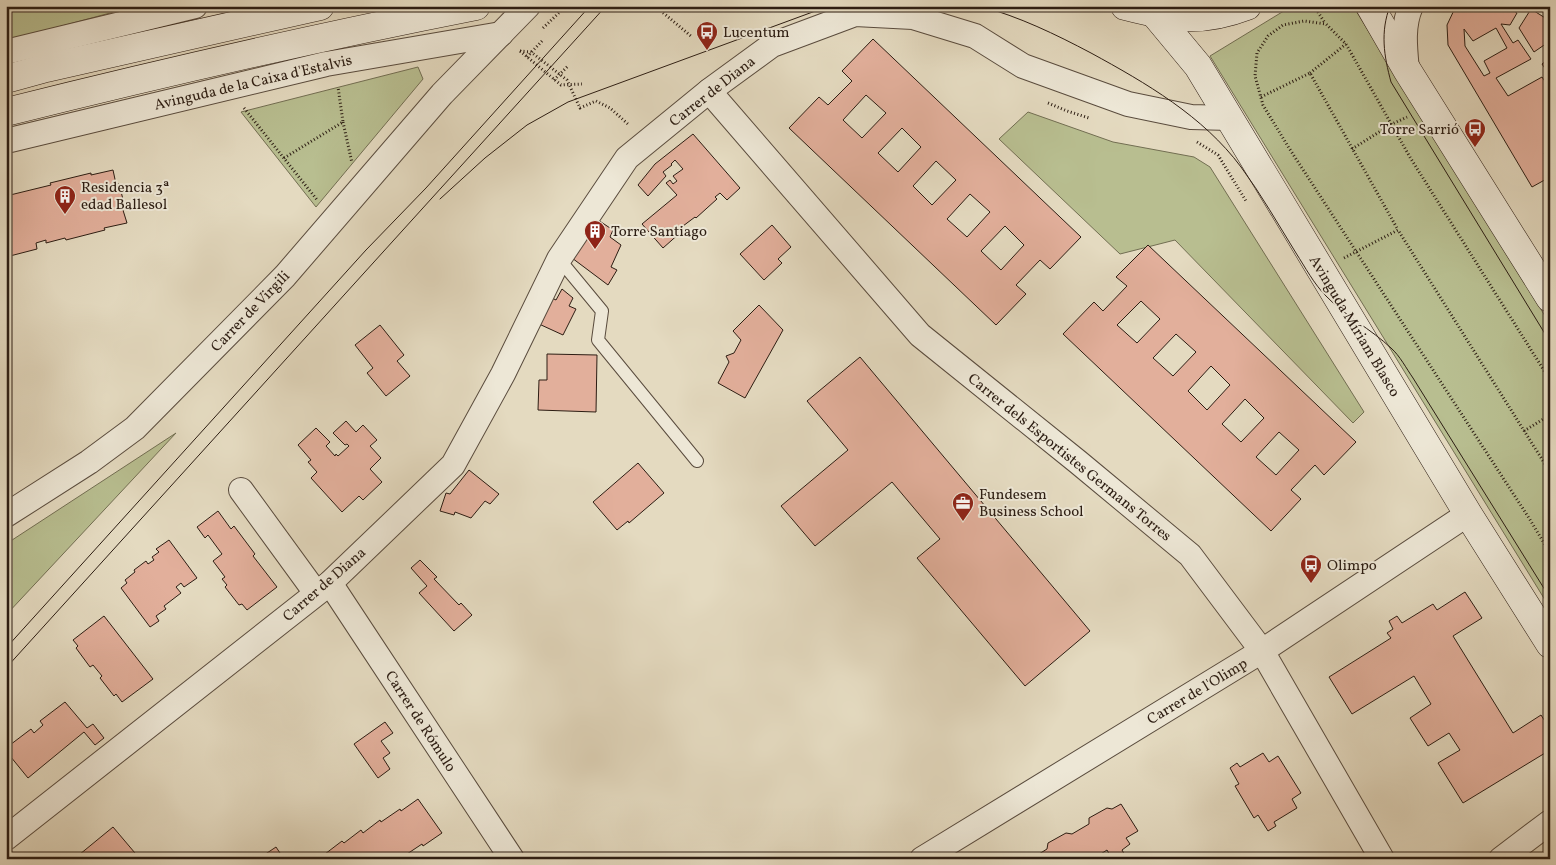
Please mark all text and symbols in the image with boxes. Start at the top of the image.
bus stop icon: Lucentum [695,20,719,51]
place label: Lucentum [723,23,790,44]
street label: Avinguda de la Caixa d'Estalvis [152,50,354,116]
street label: Carrer de Diana [665,52,760,133]
bus stop icon: Torre Sarrió [1463,117,1487,148]
place label: Torre Sarrió [1380,120,1459,141]
place label: Residencia 3ª edad Ballesol [81,178,169,216]
building icon: Residencia 3ª edad Ballesol [53,184,77,215]
building icon: Torre Santiago [583,219,607,250]
place label: Torre Santiago [611,222,707,243]
street label: Avinguda Míriam Blasco [1303,252,1404,401]
street label: Carrer de Virgili [207,267,295,357]
street label: Carrer dels Esportistes Germans Torres [963,369,1175,547]
place label: Fundesem Business School [979,485,1084,523]
office icon: Fundesem Business School [951,491,975,522]
street label: Carrer de Diana [279,543,371,627]
bus stop icon: Olimpo [1299,553,1323,584]
place label: Olimpo [1327,556,1377,577]
street label: Carrer de l'Olimp [1144,654,1252,731]
street label: Carrer de Rómulo [379,667,460,777]

